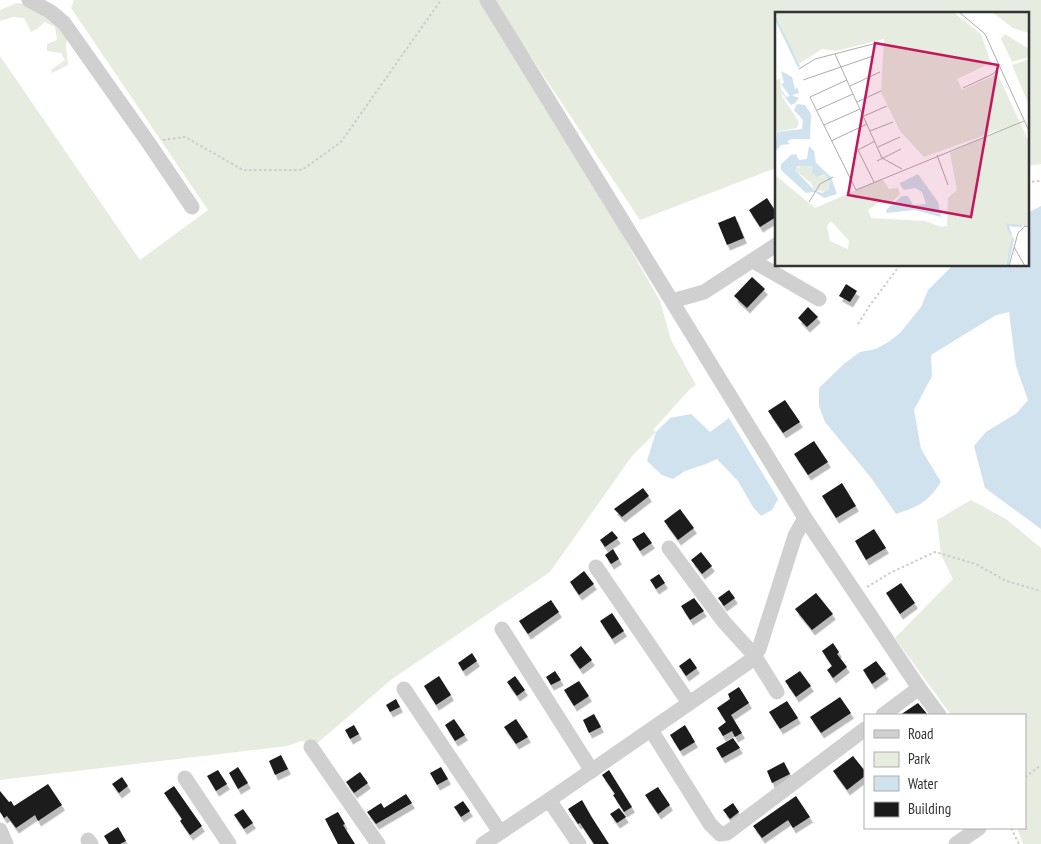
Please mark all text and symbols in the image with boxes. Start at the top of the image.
inset map [775,12,1028,266]
legend [864,714,1026,829]
text: Road [908,724,934,743]
text: Park [908,749,930,768]
text: Water [908,774,939,793]
text: Building [908,799,951,818]

